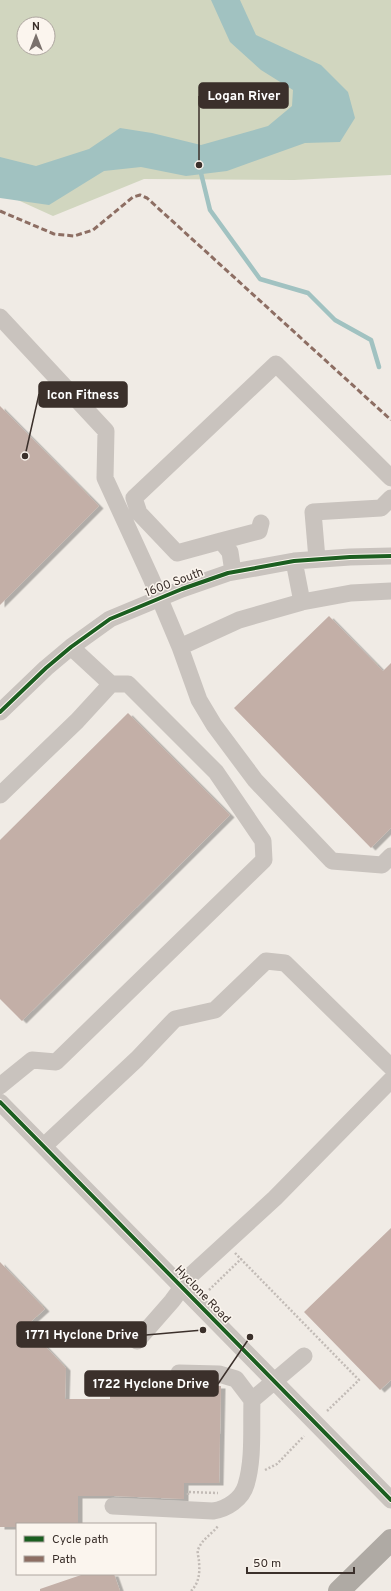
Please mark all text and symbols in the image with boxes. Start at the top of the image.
north arrow [16,16,56,56]
text: N [32,20,40,34]
callout: Logan River [199,83,288,108]
text: Logan River [207,89,281,105]
callout: Icon Fitness [39,382,127,407]
text: Icon Fitness [47,388,119,404]
street label: 1600 South [143,564,206,601]
street label: Hyclone Road [171,1262,234,1327]
callout: 1771 Hyclone Drive [17,1322,146,1347]
text: 1771 Hyclone Drive [25,1328,139,1344]
callout: 1722 Hyclone Drive [85,1371,218,1396]
text: 1722 Hyclone Drive [93,1377,209,1393]
legend [16,1523,156,1575]
text: Cycle path [52,1532,109,1548]
scale bar [247,1549,354,1575]
text: Path [52,1552,77,1568]
text: 50 m [253,1556,281,1572]

